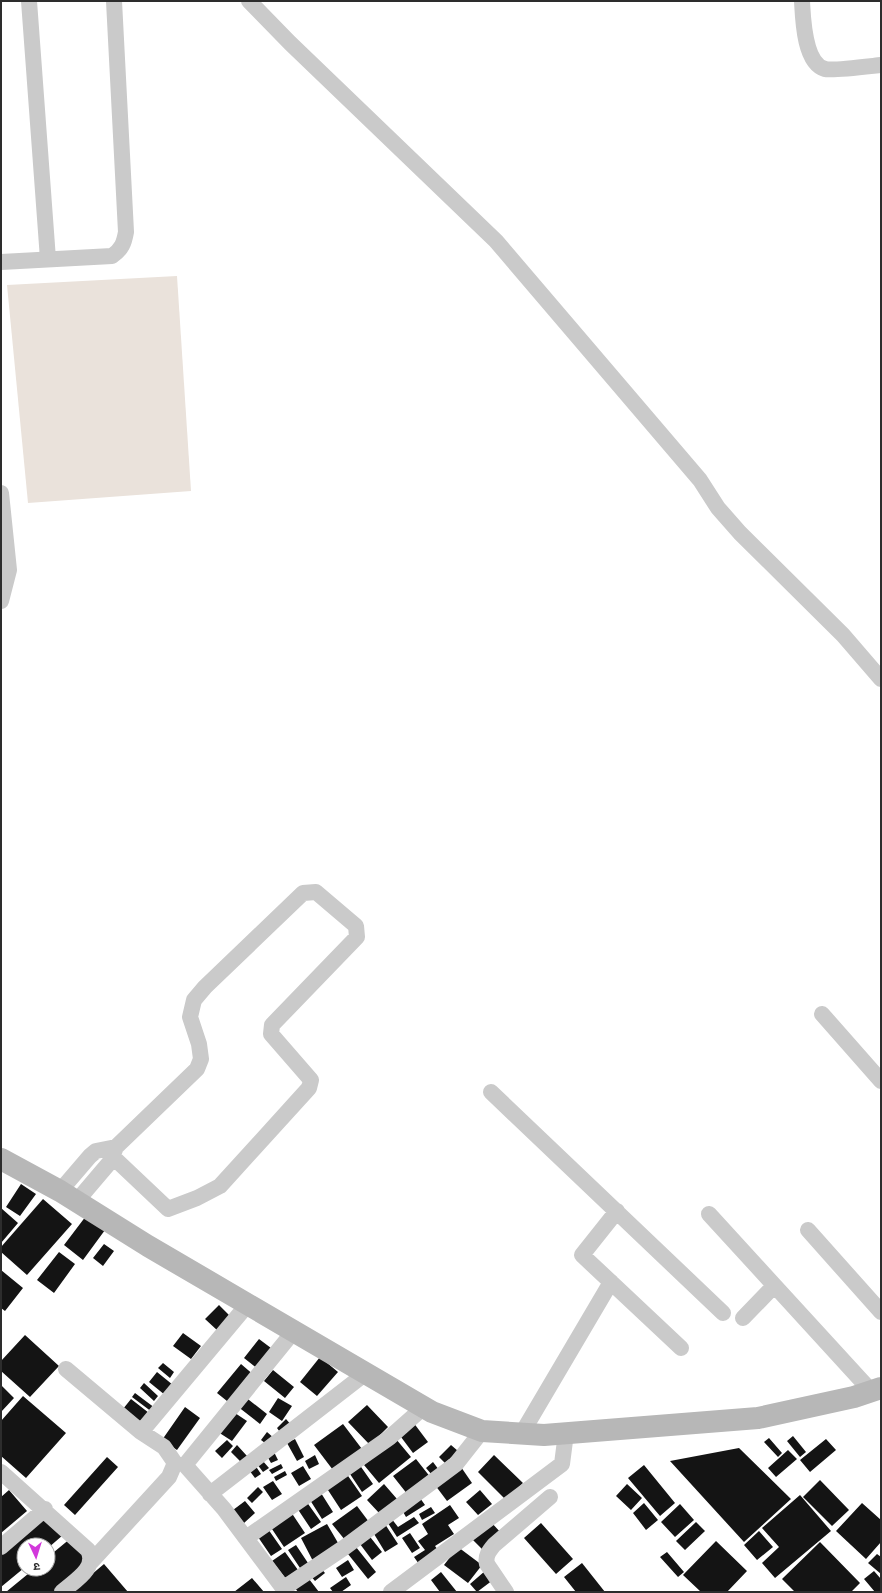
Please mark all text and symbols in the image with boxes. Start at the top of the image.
north arrow [16,1537,56,1577]
text: उ [33,1561,40,1572]

